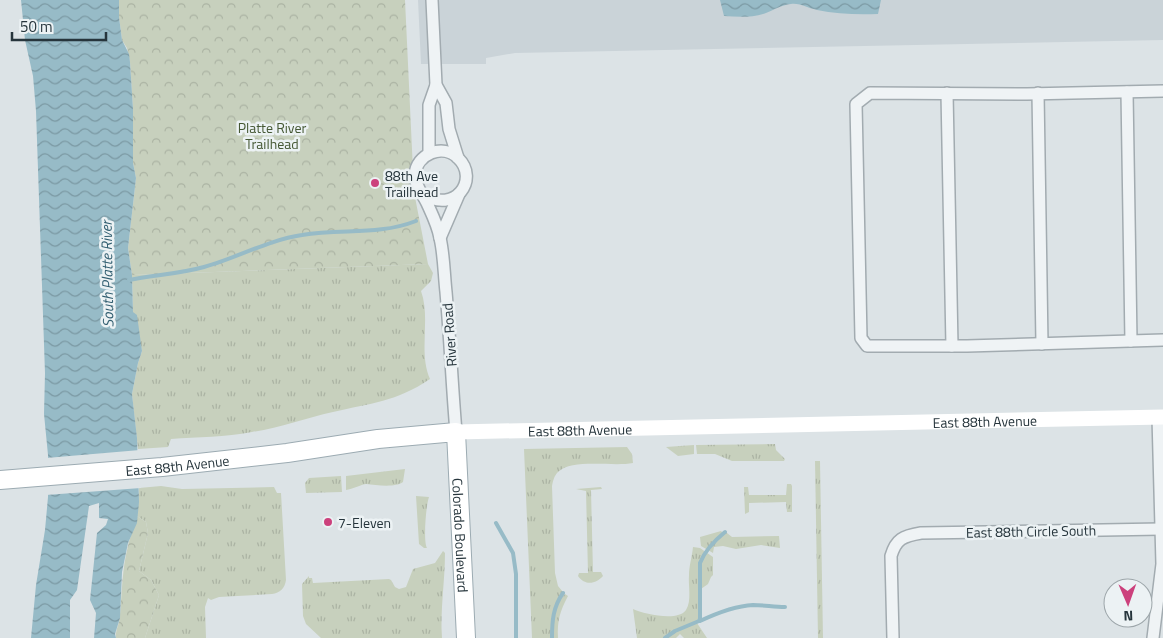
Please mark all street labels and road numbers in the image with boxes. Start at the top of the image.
street label: River Road [436,303,462,367]
street label: East 88th Avenue [932,409,1037,432]
street label: East 88th Avenue [528,418,632,441]
street label: East 88th Avenue [125,449,230,480]
street label: Colorado Boulevard [448,477,474,593]
street label: East 88th Circle South [966,519,1096,543]

